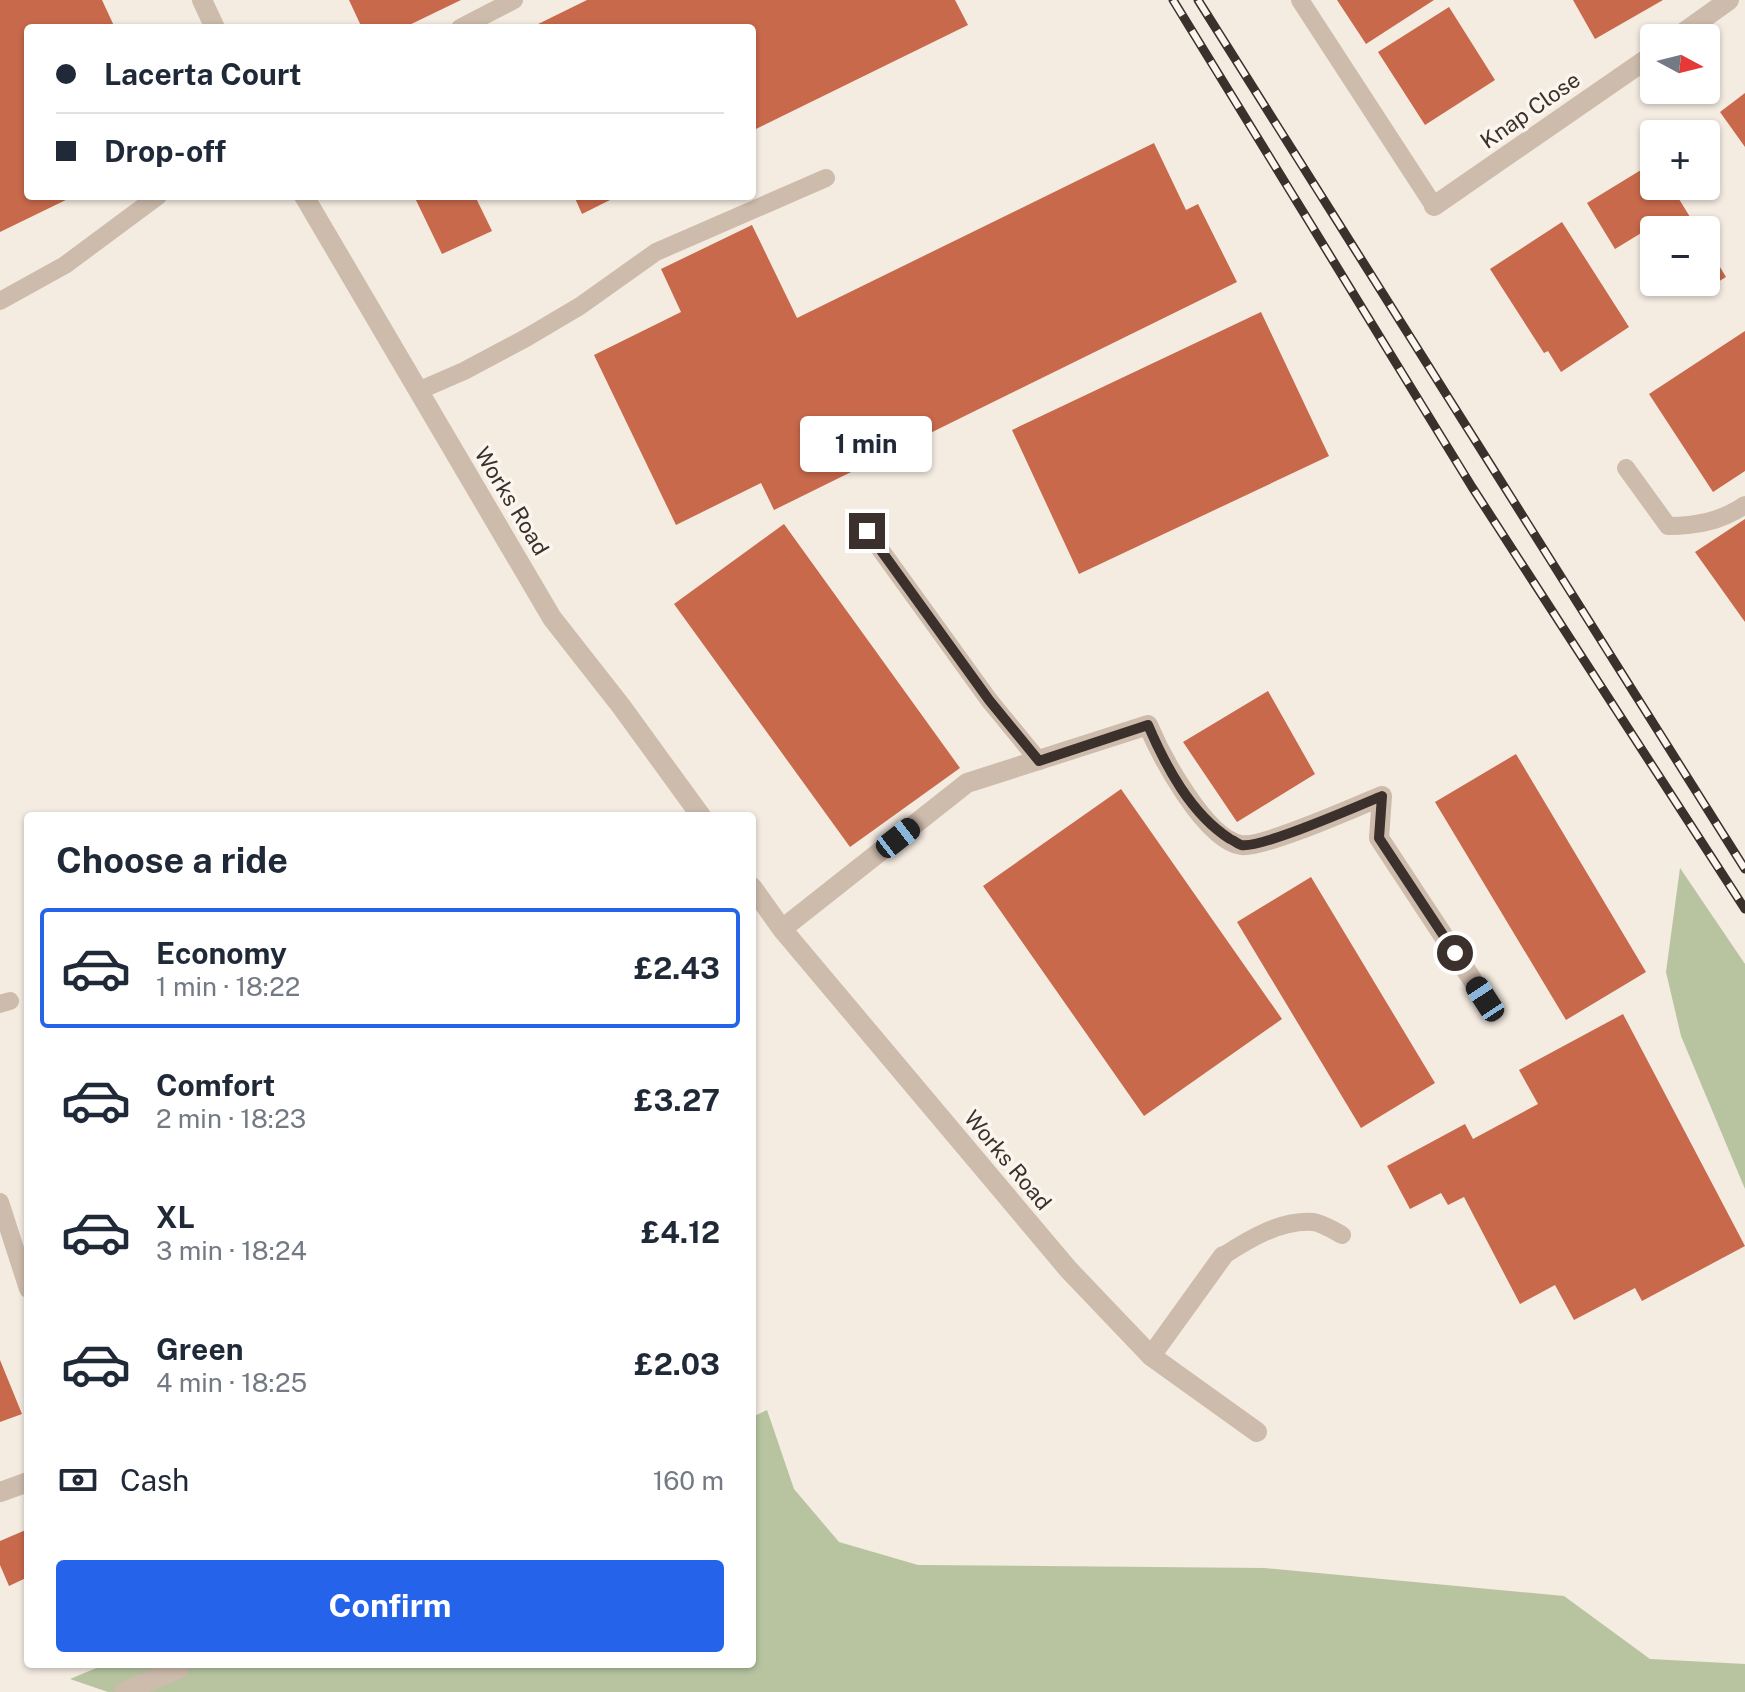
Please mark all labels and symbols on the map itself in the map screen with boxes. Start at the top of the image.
north arrow [1640,24,1720,104]
street label: Knap Close [1475,66,1585,154]
callout: 1 min [801,415,933,471]
street label: Works Road [470,442,554,560]
route end [849,513,885,549]
car [872,814,924,862]
route start [1437,935,1473,971]
car [1462,972,1508,1026]
street label: Works Road [959,1105,1057,1215]

